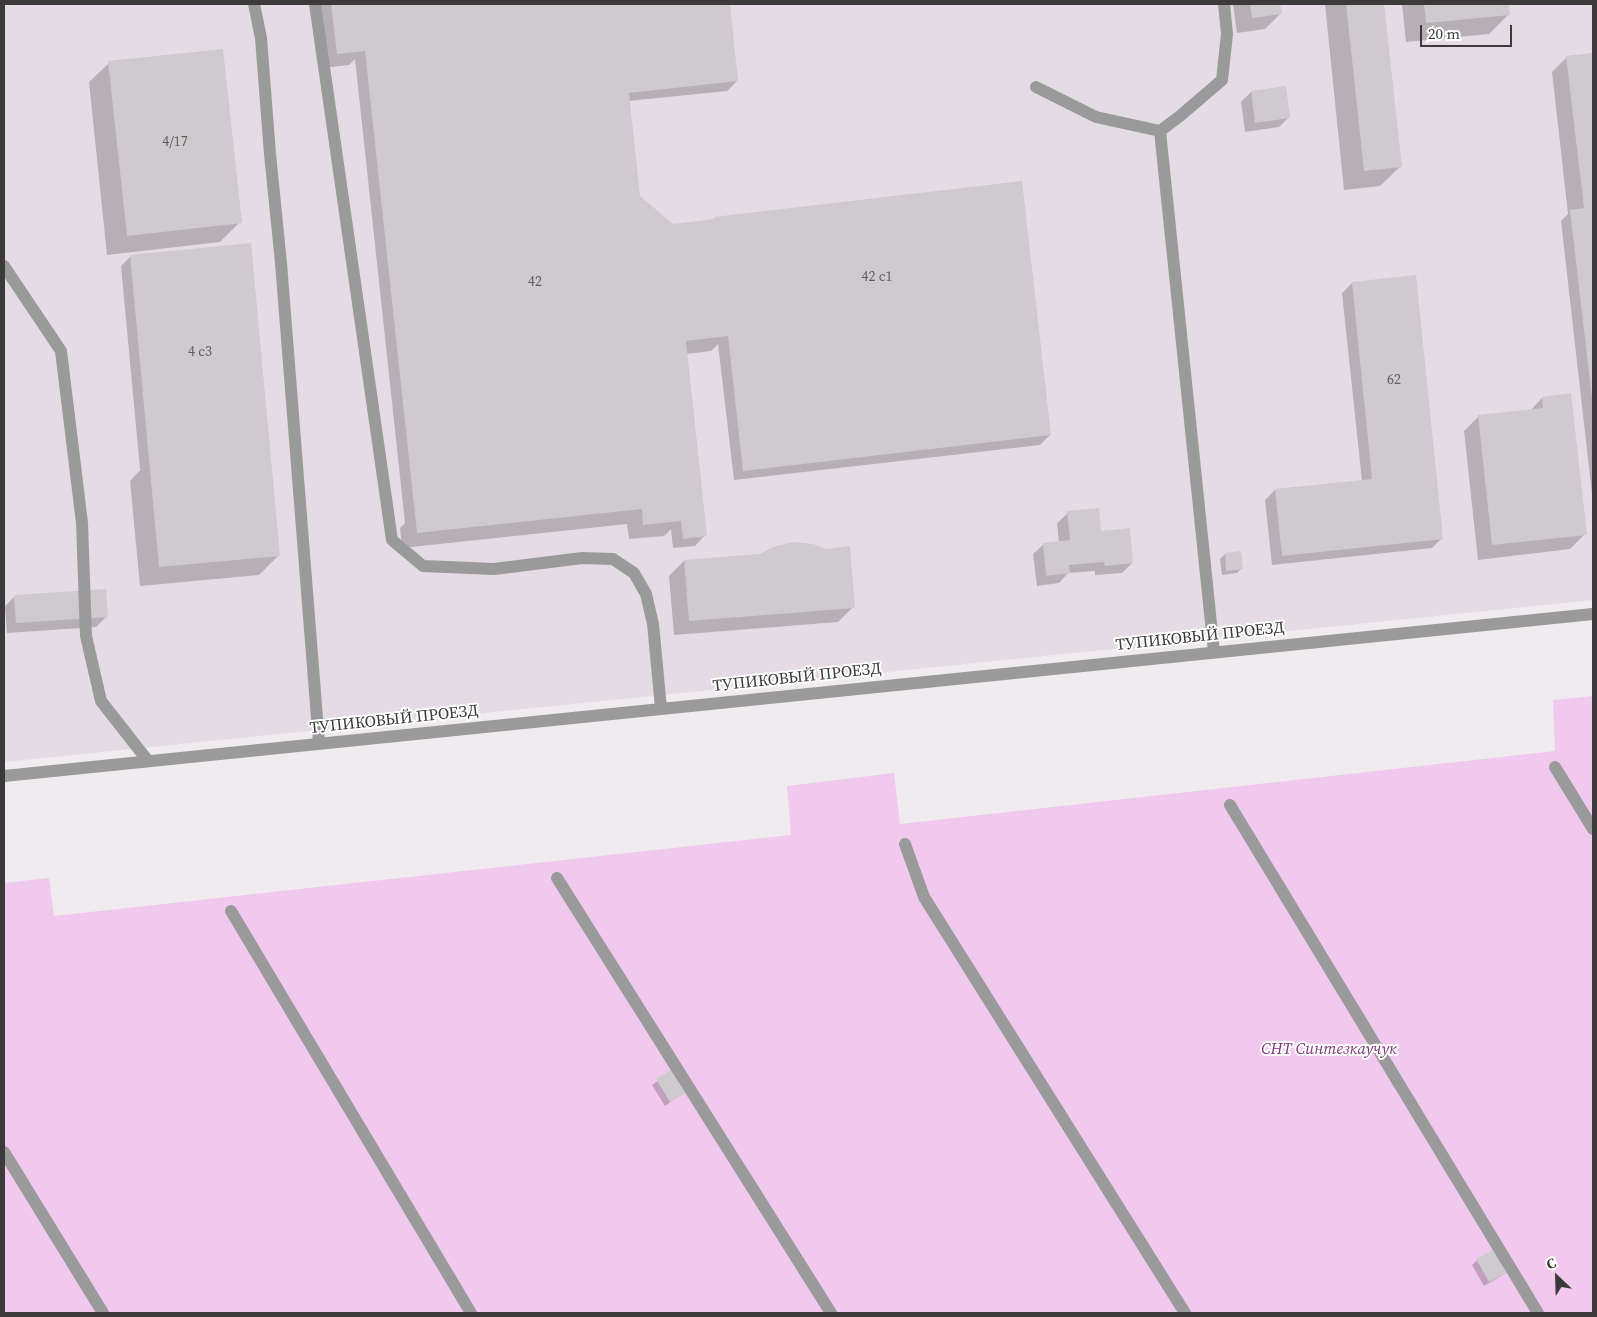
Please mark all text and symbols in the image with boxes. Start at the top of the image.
scale bar [1422,15,1514,47]
text: 20 m [1428,23,1460,44]
house number: 4/17 [162,134,188,150]
house number: 42 c1 [861,269,893,285]
house number: 42 [528,274,542,290]
house number: 4 с3 [188,344,212,360]
house number: 62 [1387,372,1401,388]
street label: ТУПИКОВЫЙ ПРОЕЗД [1115,619,1285,655]
street label: ТУПИКОВЫЙ ПРОЕЗД [712,660,882,696]
street label: ТУПИКОВЫЙ ПРОЕЗД [309,702,479,738]
park label: СНТ Синтезкаучук [1261,1040,1397,1060]
north arrow [1532,1252,1582,1302]
text: С [1543,1252,1559,1274]

